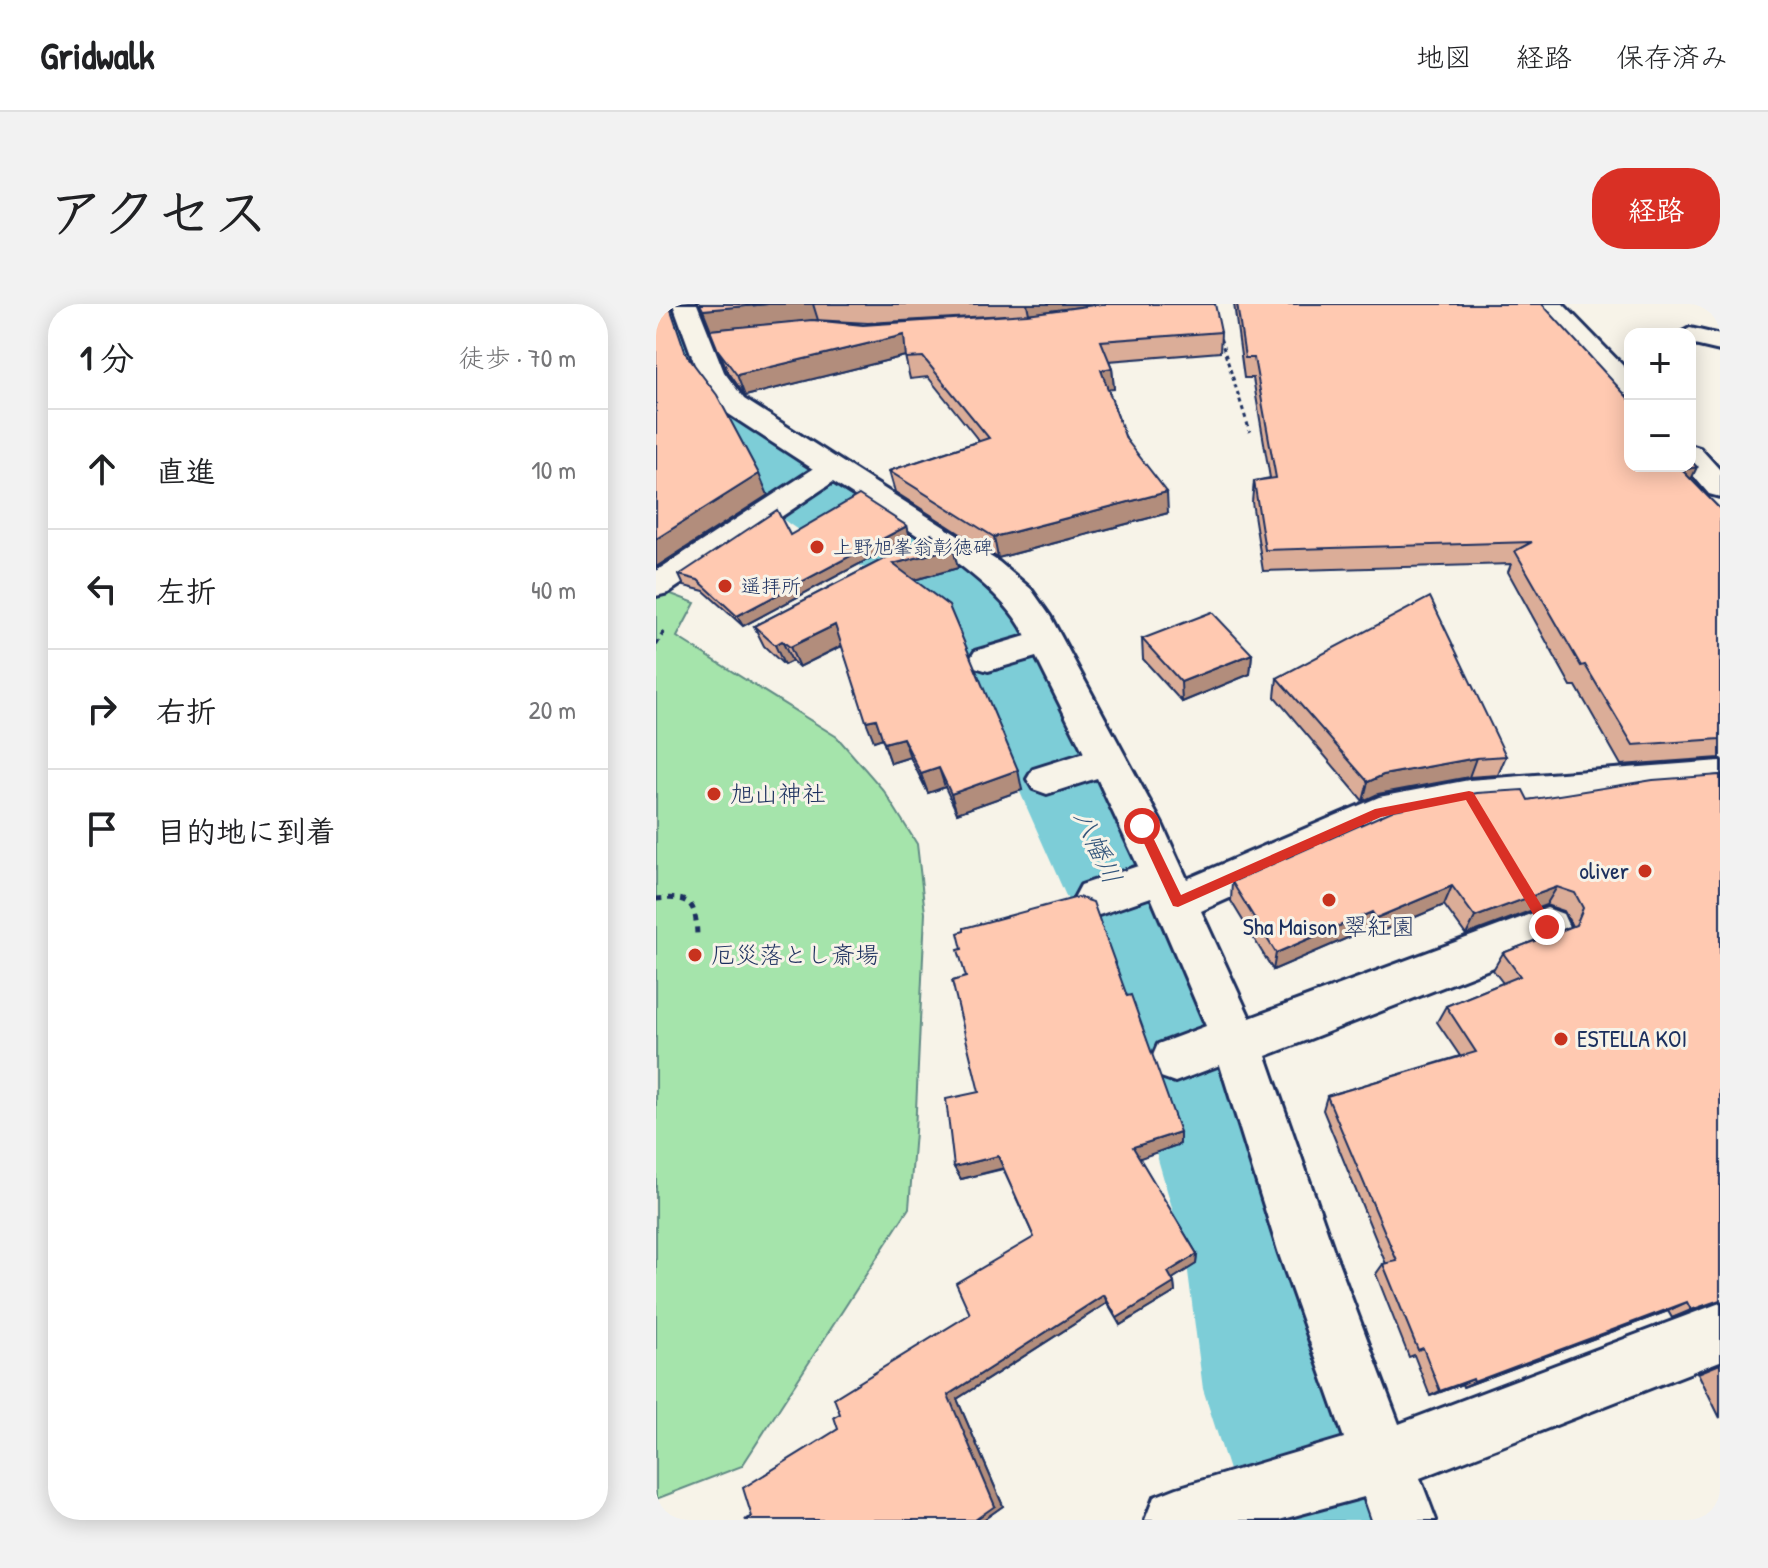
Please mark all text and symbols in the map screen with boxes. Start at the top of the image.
text: Gridwalk [40,29,155,81]
text: 地図 [1416,38,1472,76]
text: 経路 [1516,38,1572,76]
text: 保存済み [1616,38,1728,76]
button: 経路 [1592,168,1720,249]
text: アクセス [48,174,269,249]
map controls [1624,328,1696,472]
button: + [1624,328,1696,400]
text: 1 分 [80,335,134,381]
text: 徒歩 · 70 m [459,340,576,375]
button: − [1624,400,1696,472]
icon: ahead [80,447,124,491]
text: 直進 [156,451,216,491]
text: 10 m [531,452,576,487]
place label: 上野旭峯翁彰徳碑 [833,533,993,560]
marker: 上野旭峯翁彰徳碑 [808,538,826,556]
icon: left [80,567,124,611]
text: 左折 [156,571,216,611]
text: 40 m [531,572,576,607]
place label: 遥拝所 [741,572,801,599]
marker: 遥拝所 [716,577,734,595]
icon: right [80,687,124,731]
text: 右折 [156,691,216,731]
text: 20 m [529,692,576,727]
place label: 旭山神社 [730,777,826,809]
marker: 旭山神社 [705,785,723,803]
water label: 八幡川 [1066,804,1131,890]
icon: arrive [80,807,124,851]
route start [1124,808,1160,844]
text: 目的地に到着 [156,811,336,851]
place label: oliver [1579,854,1629,886]
marker: oliver [1636,862,1654,880]
marker: Sha Maison 翠紅園 [1320,891,1338,909]
route end [1529,909,1565,945]
place label: Sha Maison 翠紅園 [1243,910,1415,942]
place label: 厄災落とし斎場 [711,938,879,970]
marker: 厄災落とし斎場 [686,946,704,964]
place label: ESTELLA KOI [1577,1022,1687,1054]
marker: ESTELLA KOI [1552,1030,1570,1048]

